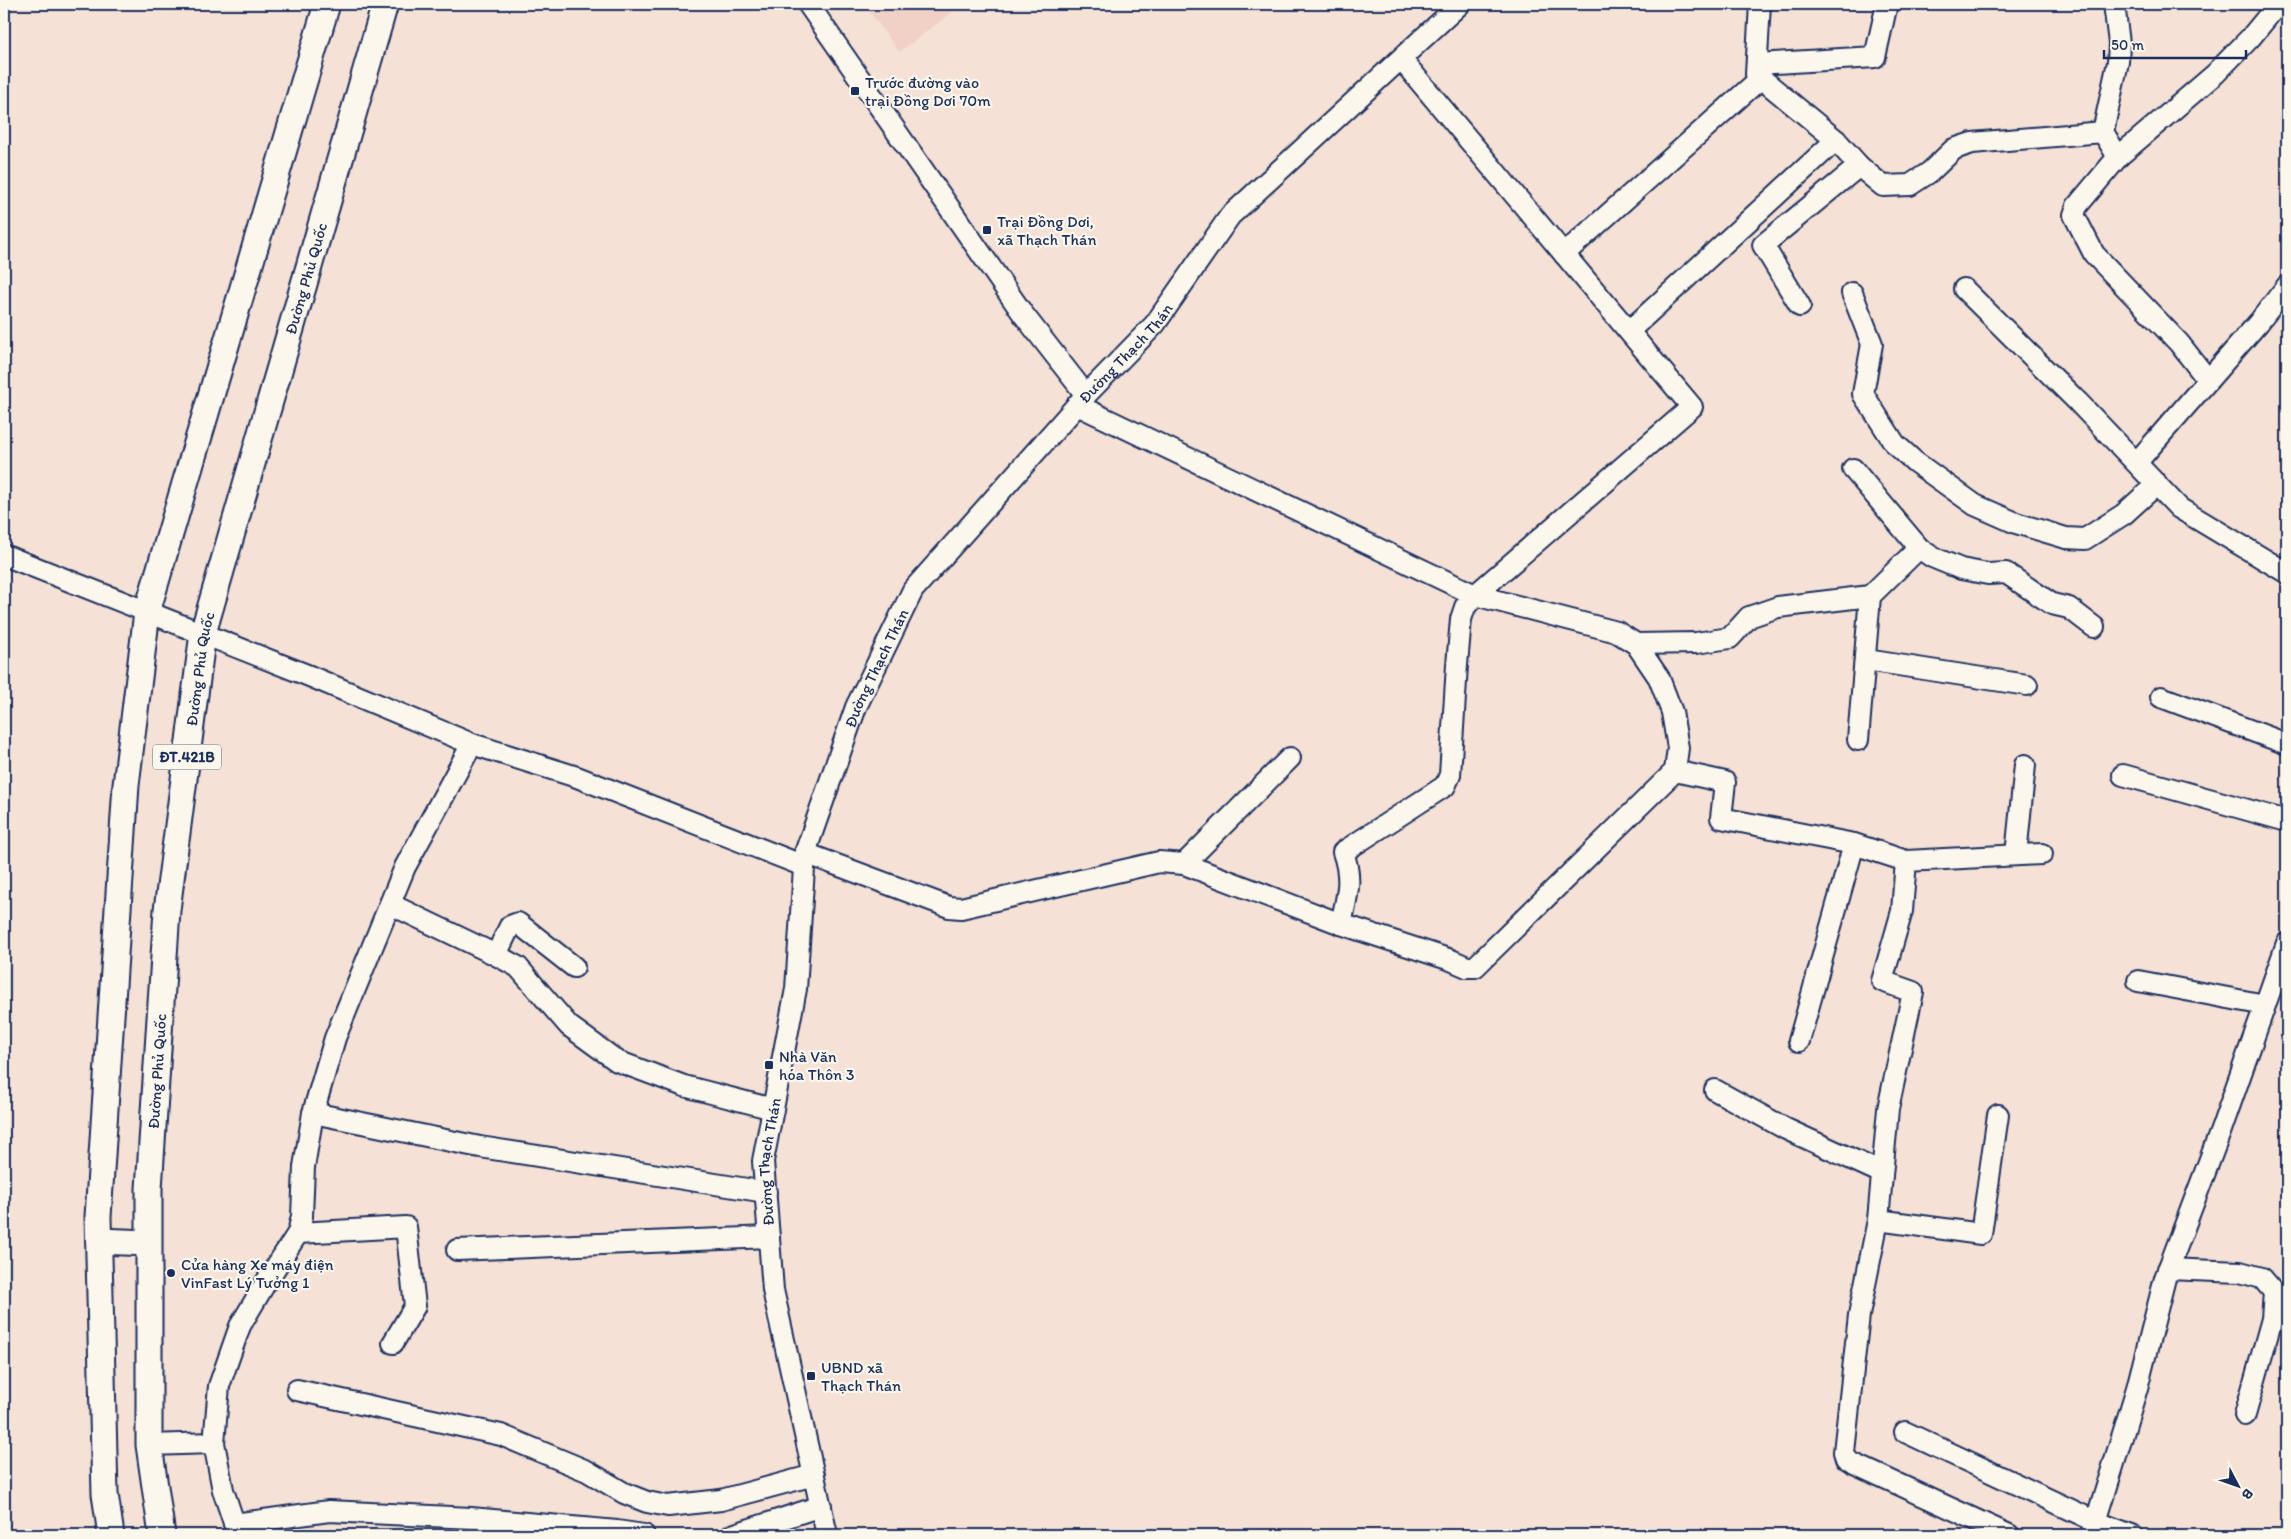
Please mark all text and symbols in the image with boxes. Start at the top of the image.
scale bar [2104,28,2246,60]
text: 50 m [2111,36,2144,54]
place label: Trước đường vào trại Đồng Dơi 70m [865,73,991,110]
marker: Trước đường vào trại Đồng Dơi 70m [849,85,861,97]
place label: Trại Đồng Dơi, xã Thạch Thán [997,212,1097,249]
street label: Đường Phủ Quốc [281,220,331,337]
marker: Trại Đồng Dơi, xã Thạch Thán [981,224,993,236]
street label: Đường Thạch Thán [1075,300,1177,407]
street label: Đường Thạch Thán [841,606,912,730]
street label: Đường Phủ Quốc [182,609,219,727]
road number: ĐT.421B [153,744,221,770]
street label: Đường Phủ Quốc [144,1013,170,1130]
place label: Nhà Văn hóa Thôn 3 [779,1047,855,1084]
marker: Nhà Văn hóa Thôn 3 [763,1059,775,1071]
street label: Đường Thạch Thán [754,1096,785,1226]
place label: Cửa hàng Xe máy điện VinFast Lý Tưởng 1 [181,1255,334,1292]
marker: Cửa hàng Xe máy điện VinFast Lý Tưởng 1 [165,1267,177,1279]
place label: UBND xã Thạch Thán [821,1358,901,1395]
marker: UBND xã Thạch Thán [805,1370,817,1382]
north arrow [2214,1462,2264,1512]
text: B [2238,1485,2257,1503]

